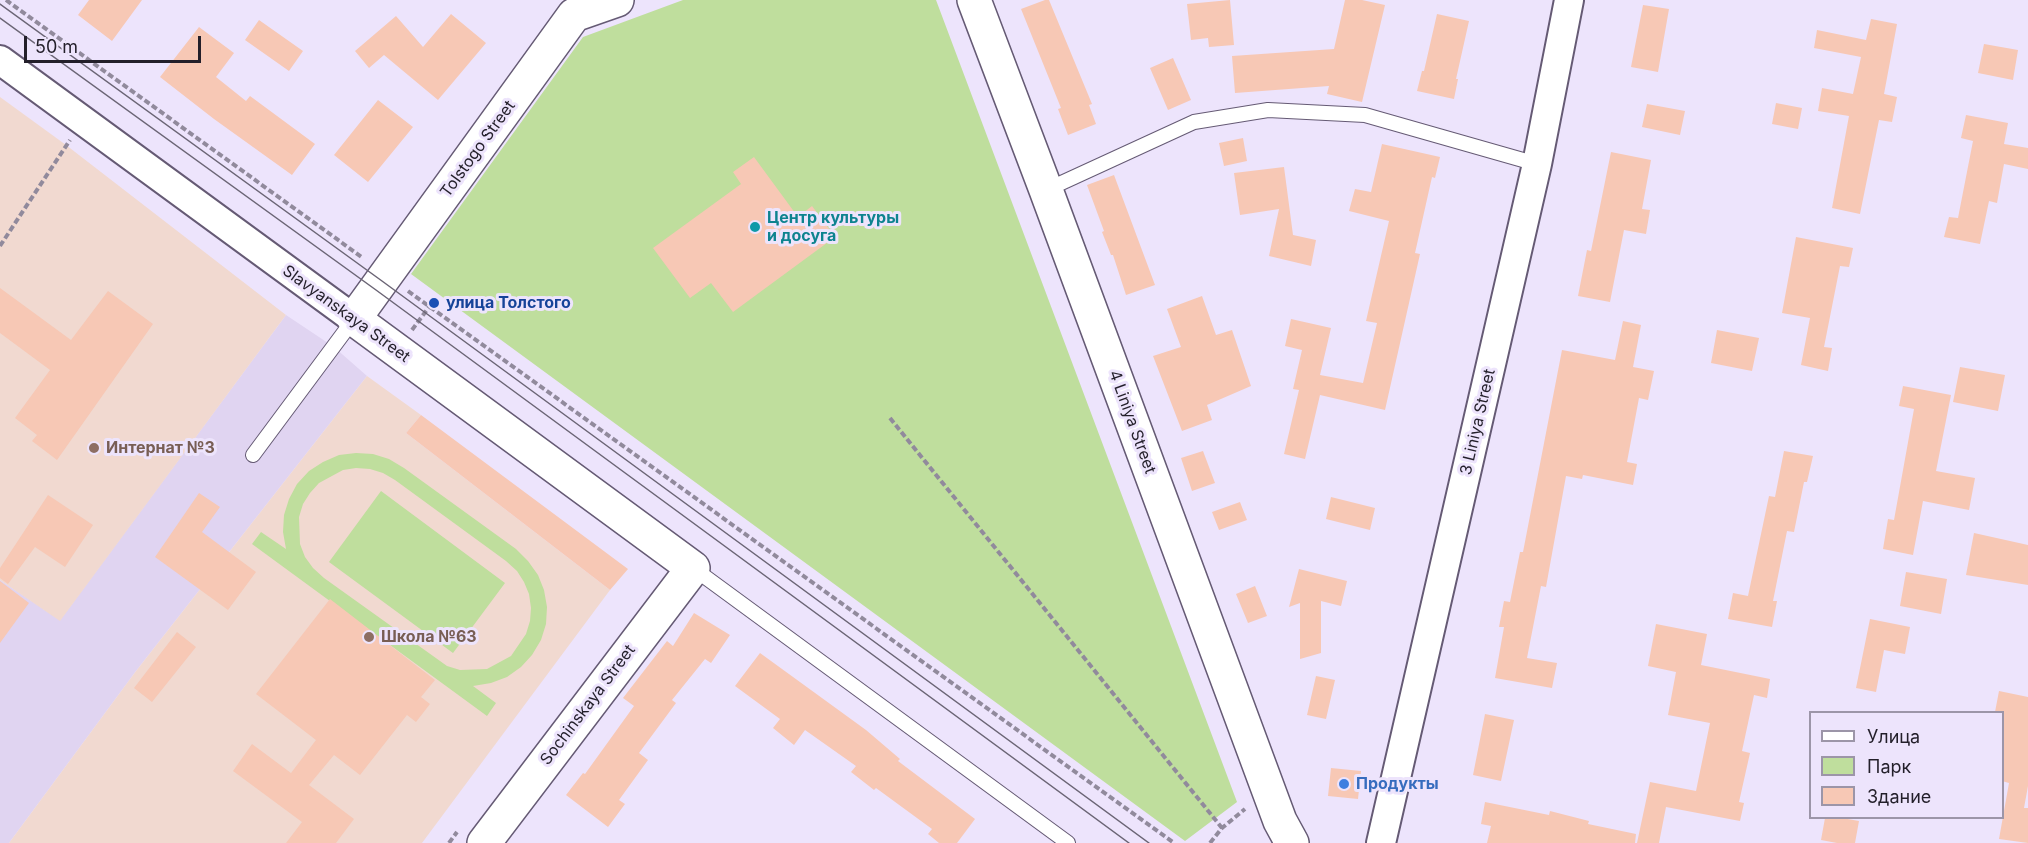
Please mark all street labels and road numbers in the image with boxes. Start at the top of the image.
street label: Tolstogo Street [437,97,519,201]
street label: Slavyanskaya Street [279,261,413,367]
street label: 3 Liniya Street [1456,367,1500,477]
street label: 4 Liniya Street [1104,368,1160,476]
street label: Sochinskaya Street [537,641,639,769]

